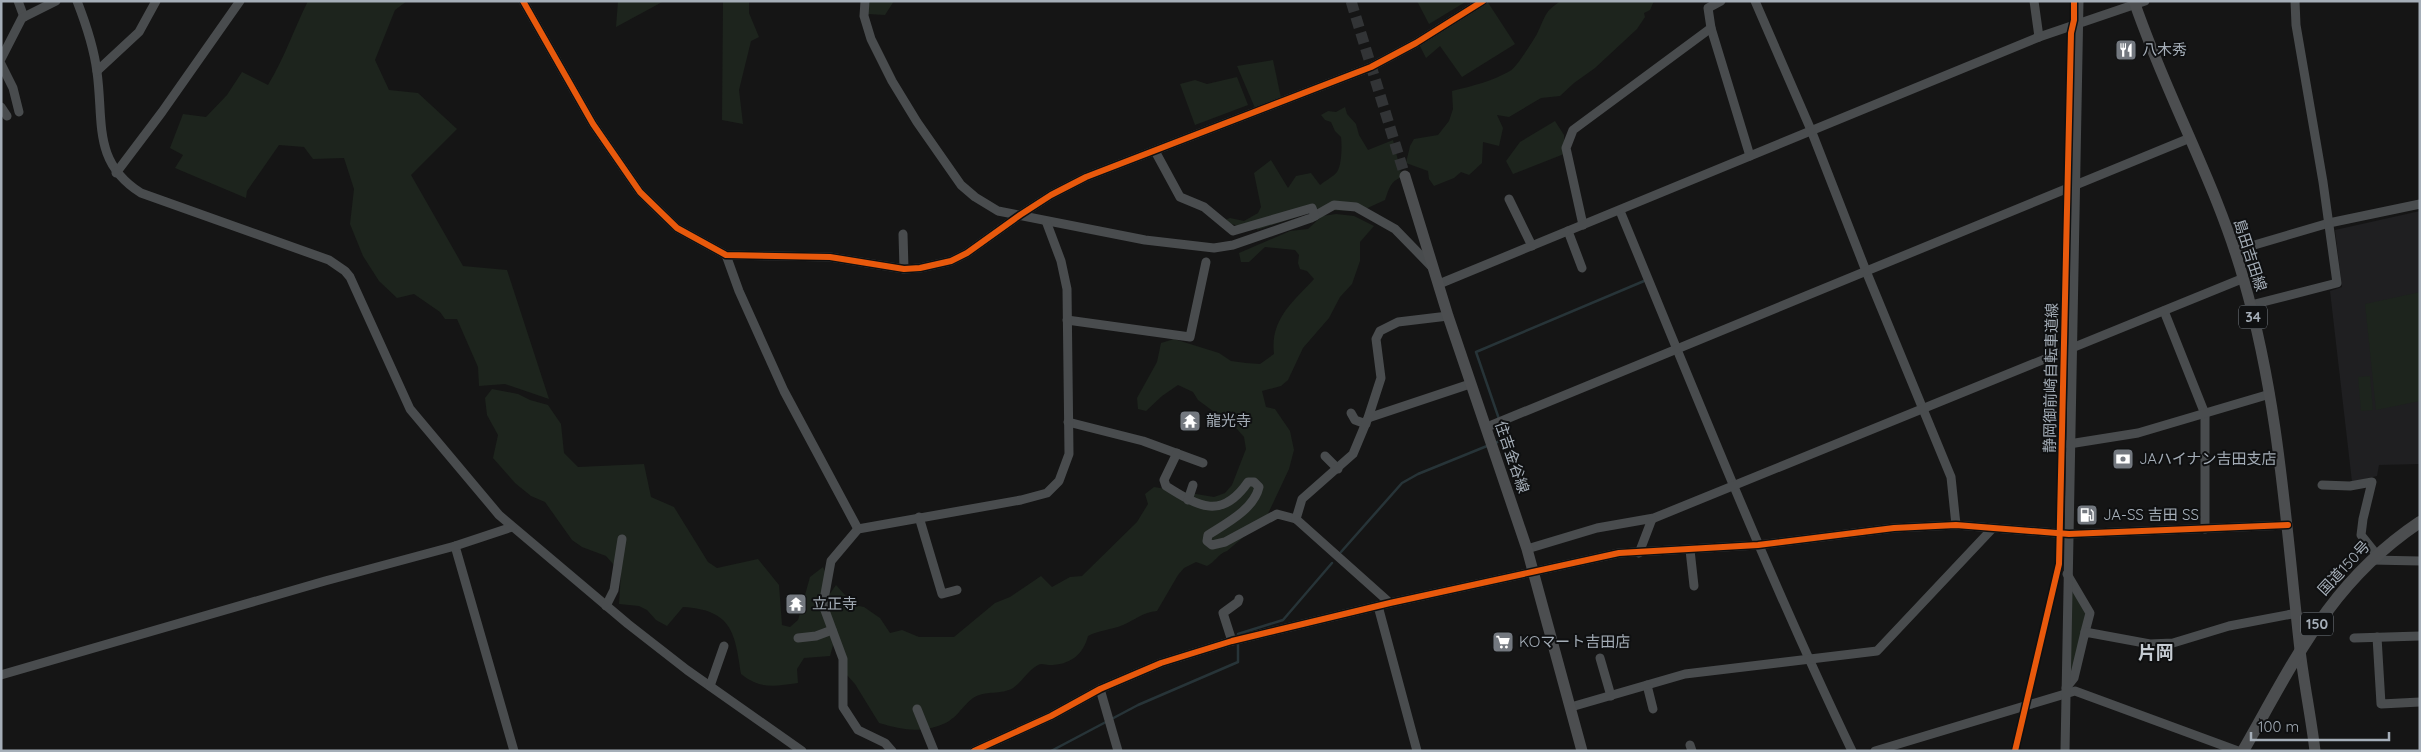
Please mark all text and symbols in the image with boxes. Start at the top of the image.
restaurant icon: 八木秀 [2114,38,2138,62]
place label: 八木秀 [2142,40,2187,59]
street label: 島田吉田線 [2230,216,2271,293]
street label: 静岡御前崎自転車道線 [2040,303,2061,453]
road number: 34 [2239,306,2267,328]
temple icon: 龍光寺 [1178,409,1202,433]
place label: 龍光寺 [1206,411,1251,430]
street label: 住吉金谷線 [1491,418,1534,495]
bank icon: JAハイナン吉田支店 [2111,447,2135,471]
place label: JAハイナン吉田支店 [2139,449,2276,468]
fuel station icon: JA-SS 吉田 SS [2075,503,2099,527]
place label: JA-SS 吉田 SS [2103,505,2199,524]
street label: 国道150号 [2314,536,2374,599]
temple icon: 立正寺 [784,592,808,616]
place label: 立正寺 [812,594,857,613]
road number: 150 [2301,612,2333,636]
supermarket icon: KOマート吉田店 [1491,630,1515,654]
place label: KOマート吉田店 [1519,632,1630,651]
district label: 片岡 [2138,641,2174,664]
scale bar [2251,710,2388,742]
text: 100 m [2258,717,2299,736]

